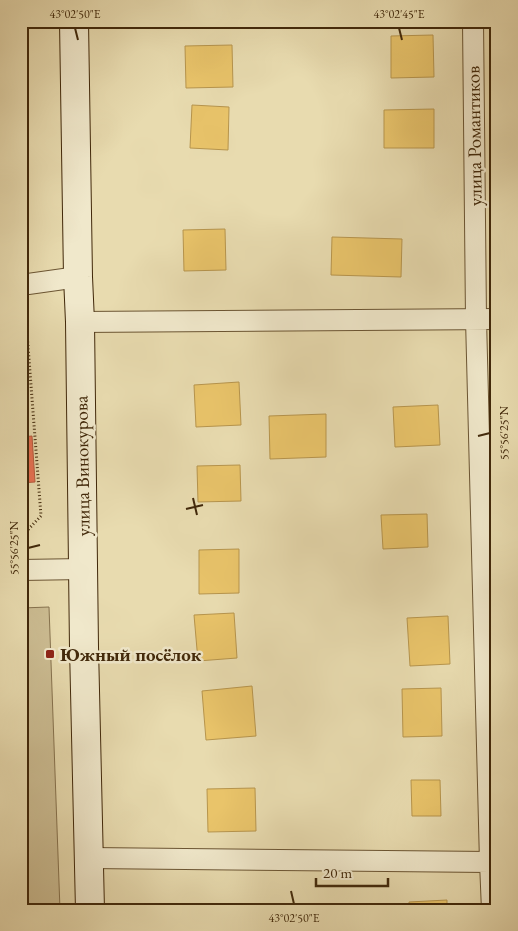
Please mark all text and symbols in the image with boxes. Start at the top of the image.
text: 43°02'50"E [49,6,101,22]
text: 43°02'45"E [373,6,425,22]
street label: улица Романтиков [460,66,488,206]
street label: улица Винокурова [68,395,96,537]
text: 55°56'25"N [496,406,512,460]
text: 55°56'25"N [6,521,22,575]
place label: Южный посёлок [60,642,202,667]
marker: Южный посёлок [44,648,56,660]
scale bar [316,856,388,888]
text: 20 m [323,863,352,882]
text: 43°02'50"E [268,910,320,926]

